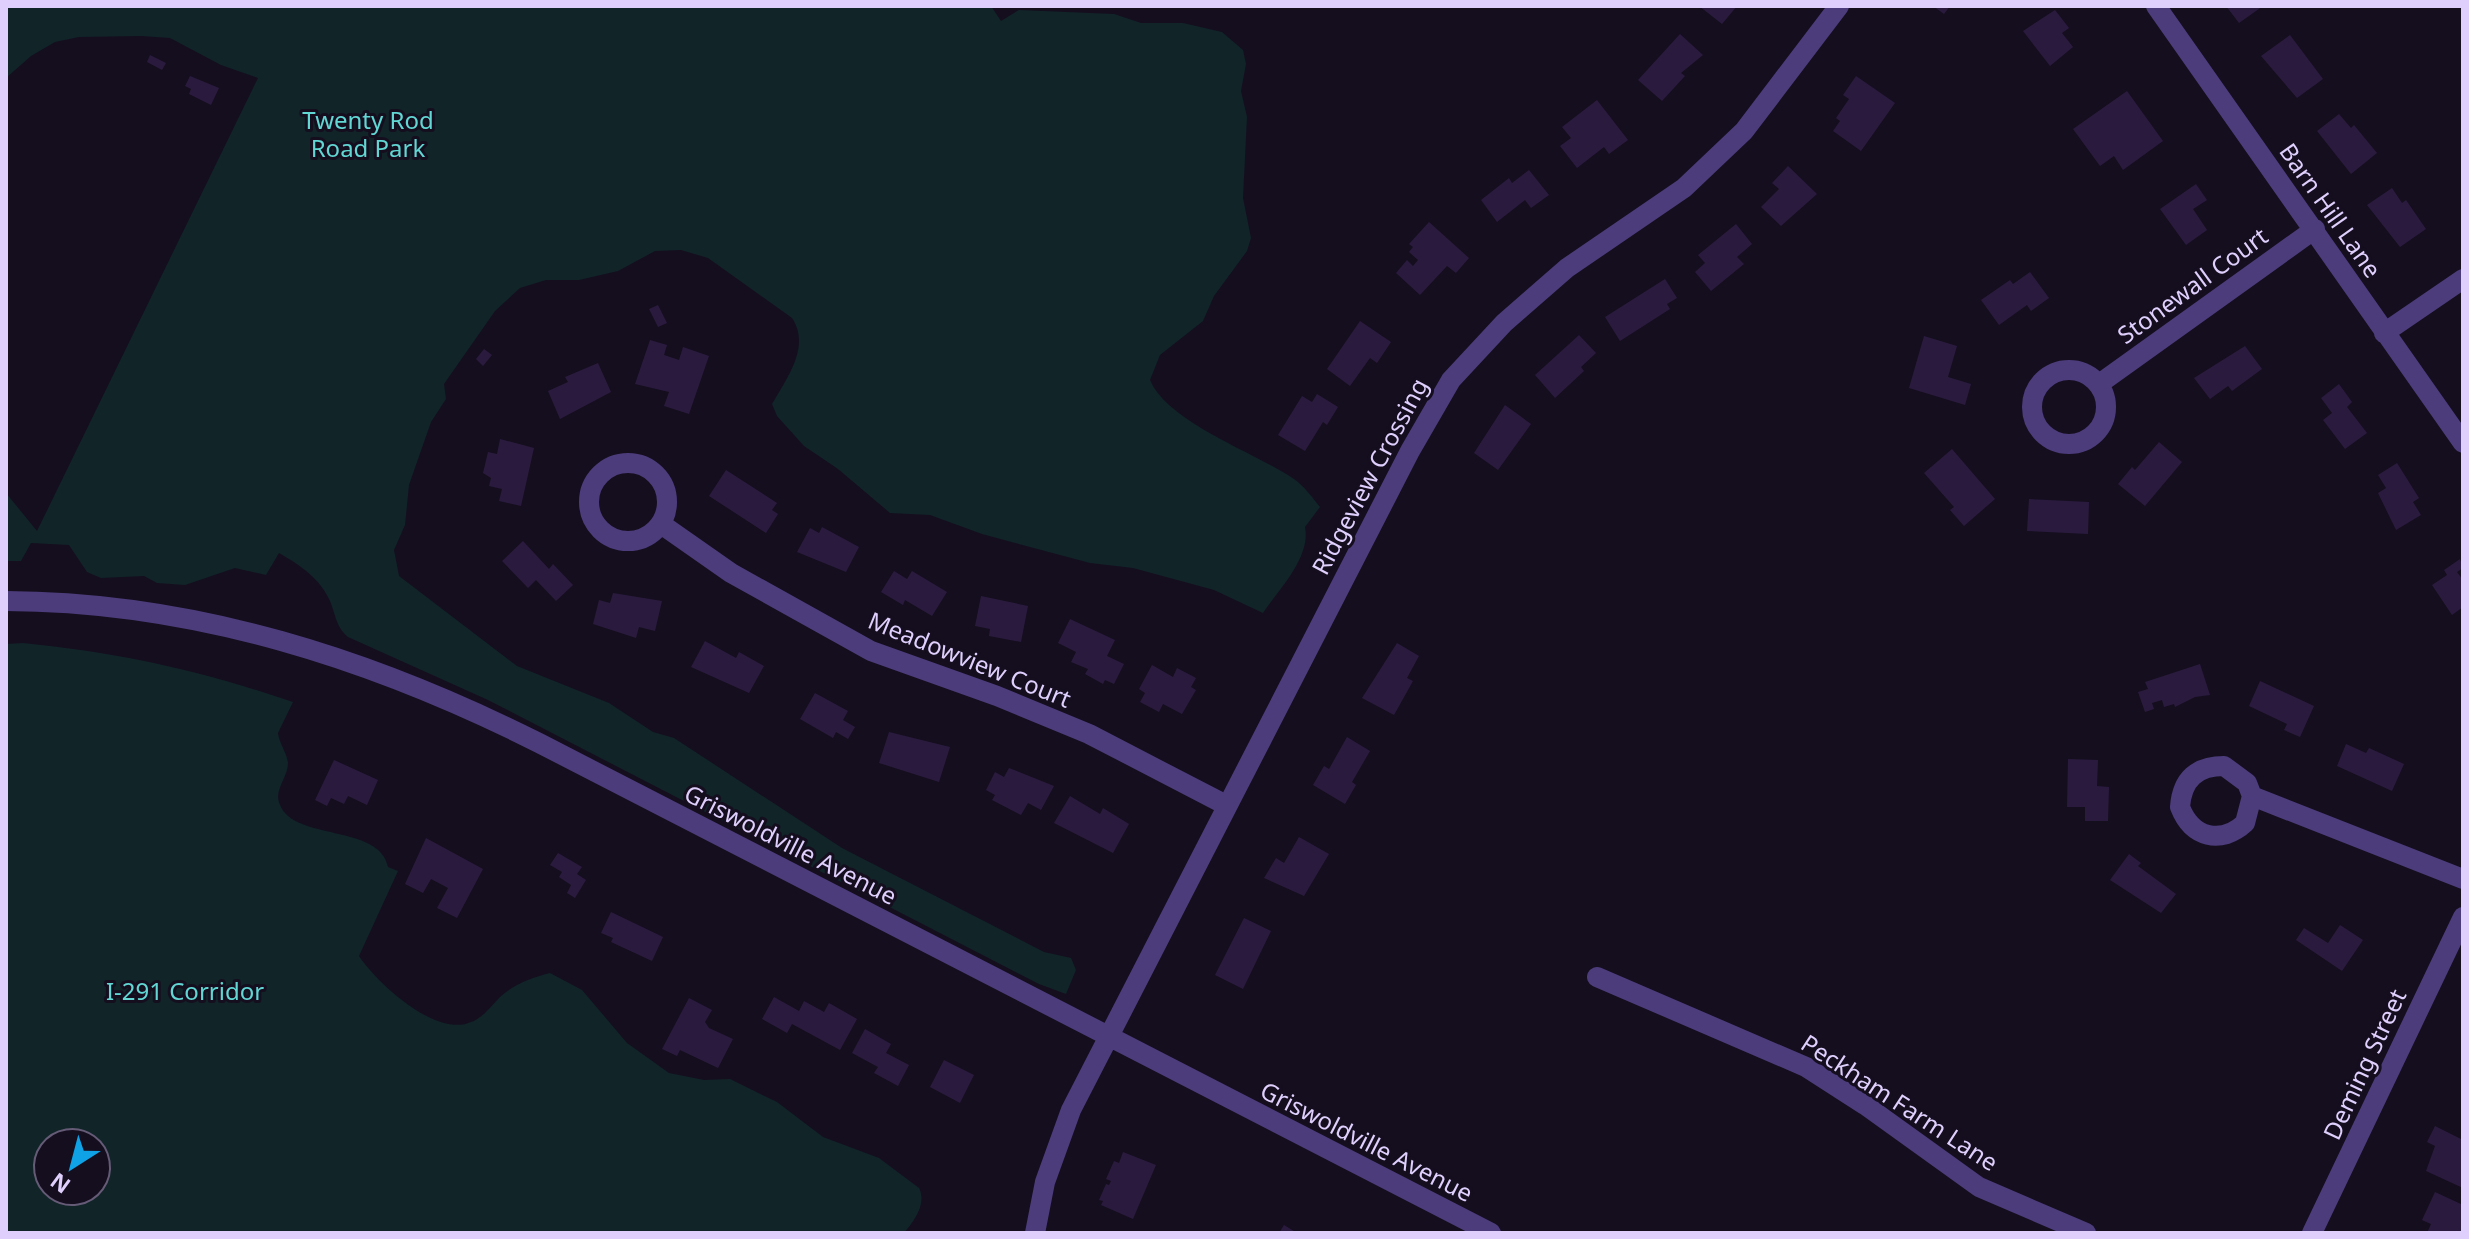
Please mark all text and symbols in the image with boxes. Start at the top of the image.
park label: Twenty Rod Road Park [302,103,434,164]
street label: Barn Hill Lane [2272,136,2390,284]
street label: Stonewall Court [2110,219,2274,351]
street label: Ridgeview Crossing [1303,372,1435,580]
street label: Meadowview Court [864,603,1077,715]
street label: Griswoldville Avenue [679,776,903,912]
park label: I-291 Corridor [106,974,264,1007]
street label: Deming Street [2315,983,2413,1145]
street label: Peckham Farm Lane [1795,1026,2005,1178]
street label: Griswoldville Avenue [1255,1073,1479,1209]
north arrow [32,1127,112,1207]
text: N [44,1167,76,1201]

